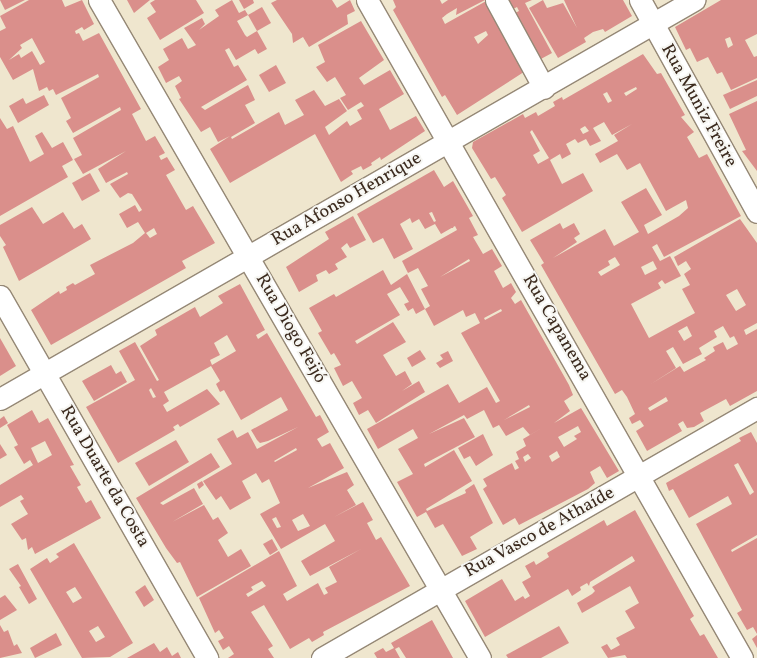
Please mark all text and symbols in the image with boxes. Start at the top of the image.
street label: Rua Muniz Freire [655,41,741,171]
street label: Rua Afonso Henrique [268,148,426,252]
street label: Rua Diogo Feijó [250,270,330,388]
street label: Rua Capanema [517,271,595,385]
street label: Rua Duarte da Costa [55,402,153,552]
street label: Rua Vasco de Athaíde [461,483,619,583]

